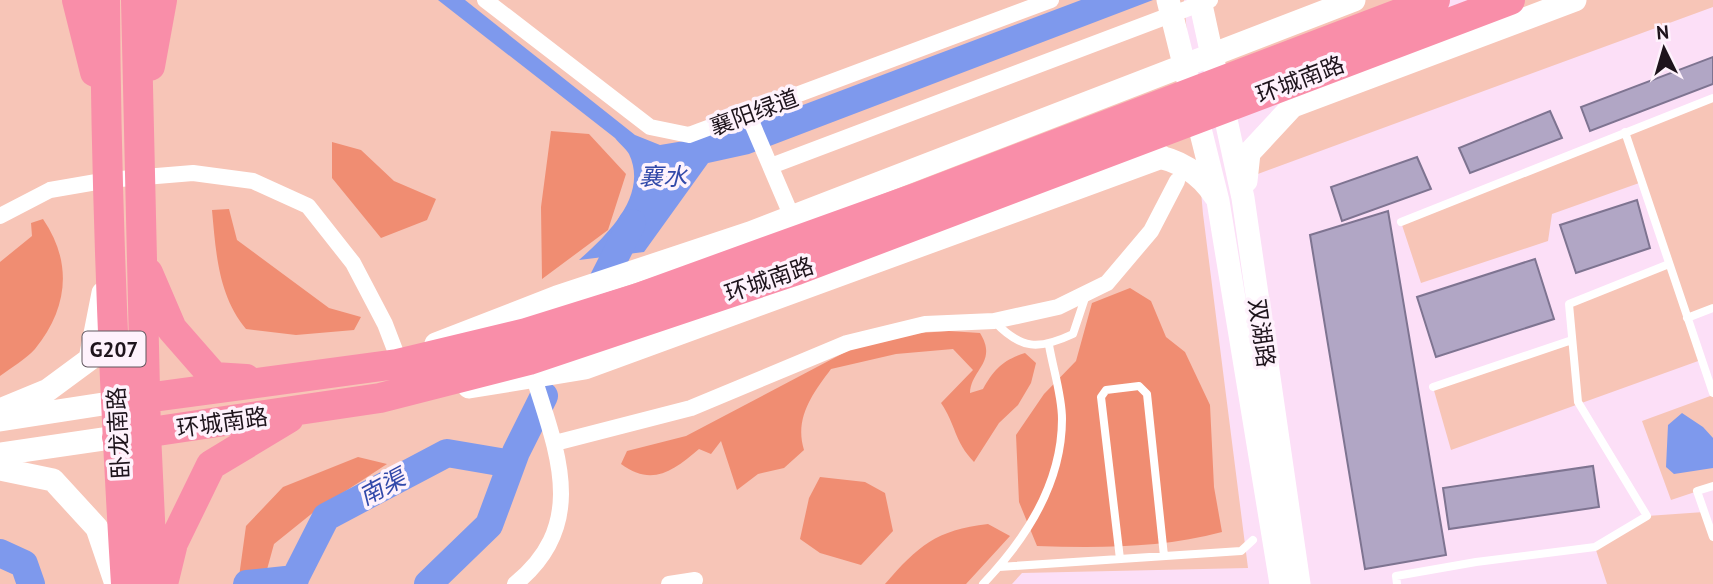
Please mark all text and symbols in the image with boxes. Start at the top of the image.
north arrow [1629,14,1699,84]
text: N [1655,20,1670,45]
street label: 环城南路 [1252,49,1348,109]
street label: 襄阳绿道 [706,83,802,141]
water label: 襄水 [639,161,688,192]
street label: 环城南路 [721,250,817,308]
street label: 双湖路 [1243,297,1281,369]
road number: G207 [82,332,146,366]
street label: 卧龙南路 [101,386,135,480]
street label: 环城南路 [174,401,270,443]
water label: 南渠 [354,461,413,512]

